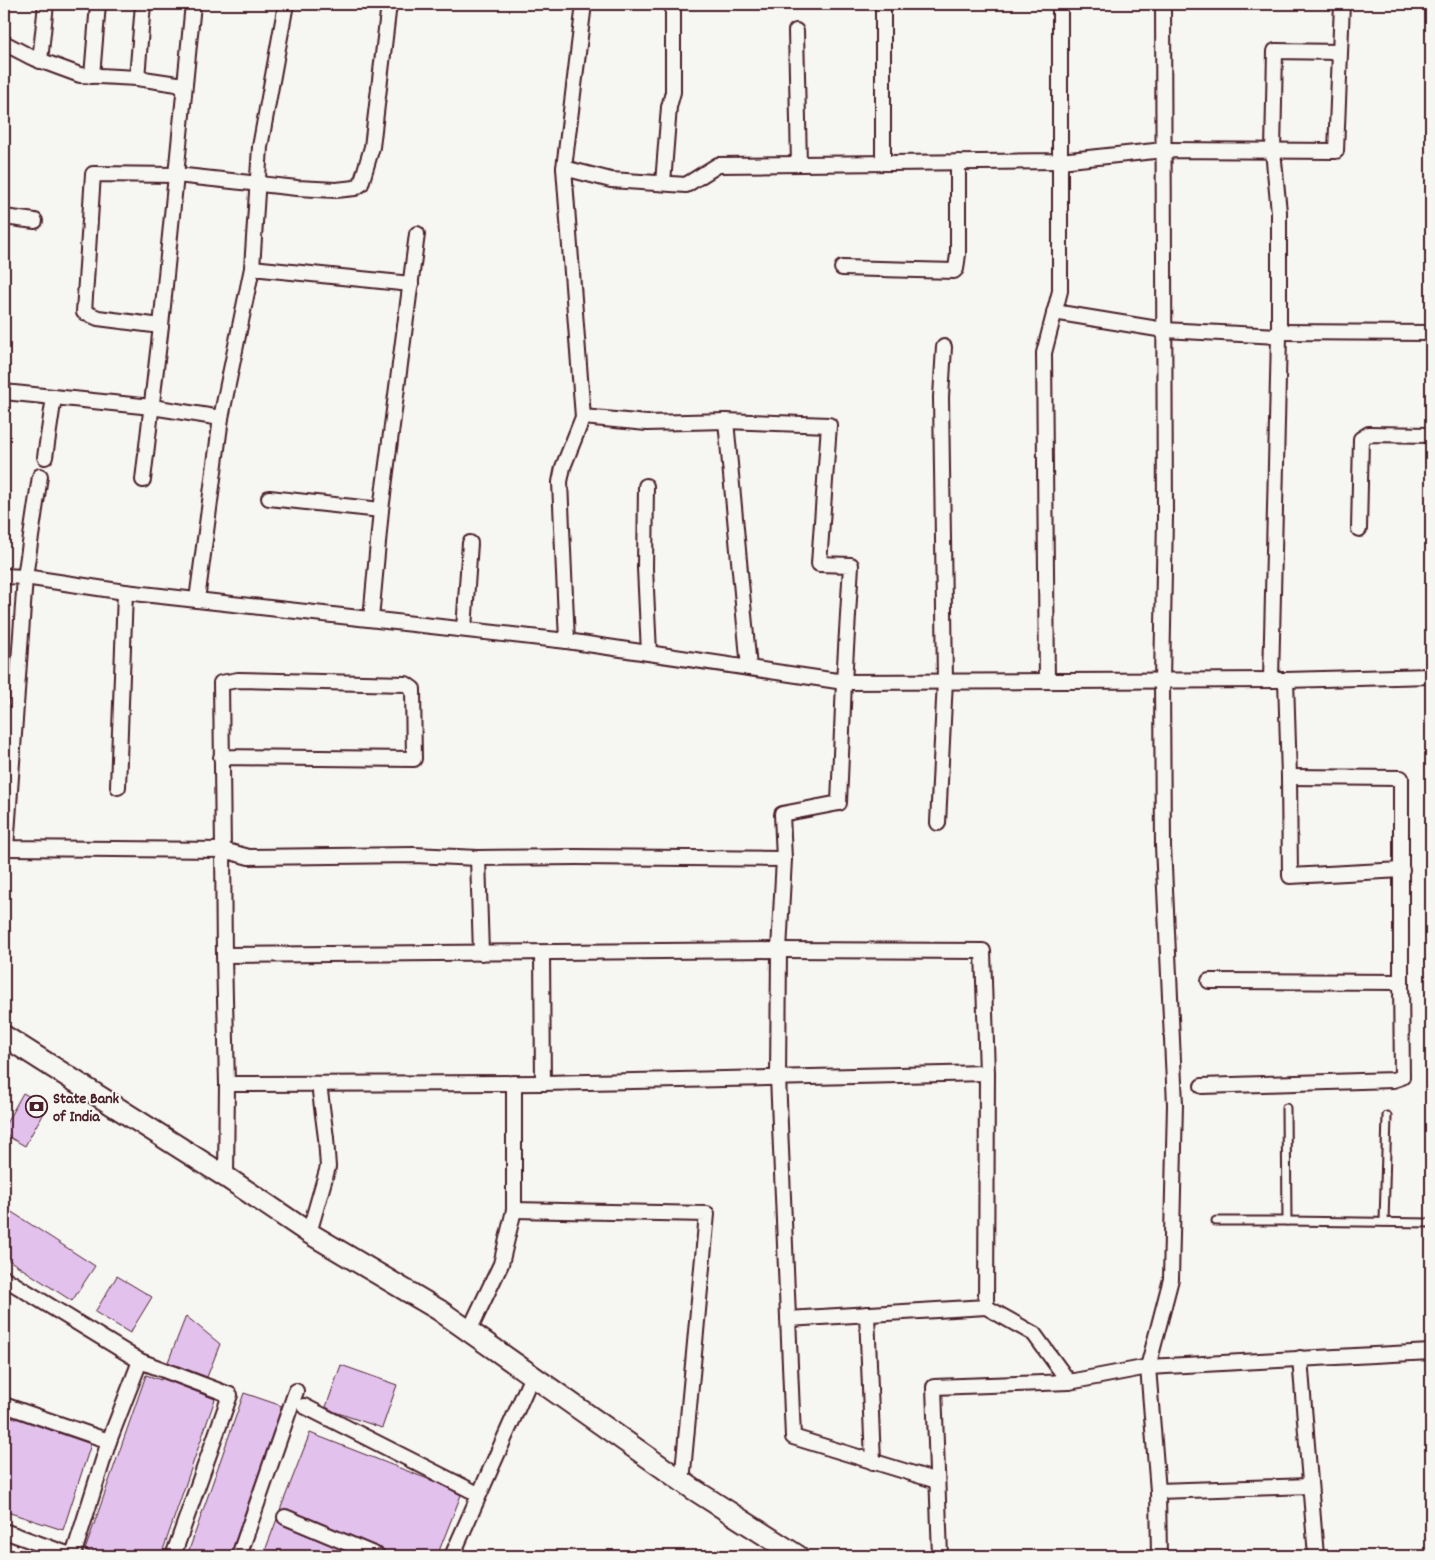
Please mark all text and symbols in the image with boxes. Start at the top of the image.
place label: State Bank of India [53,1088,120,1129]
bank icon: State Bank of India [25,1094,49,1118]

